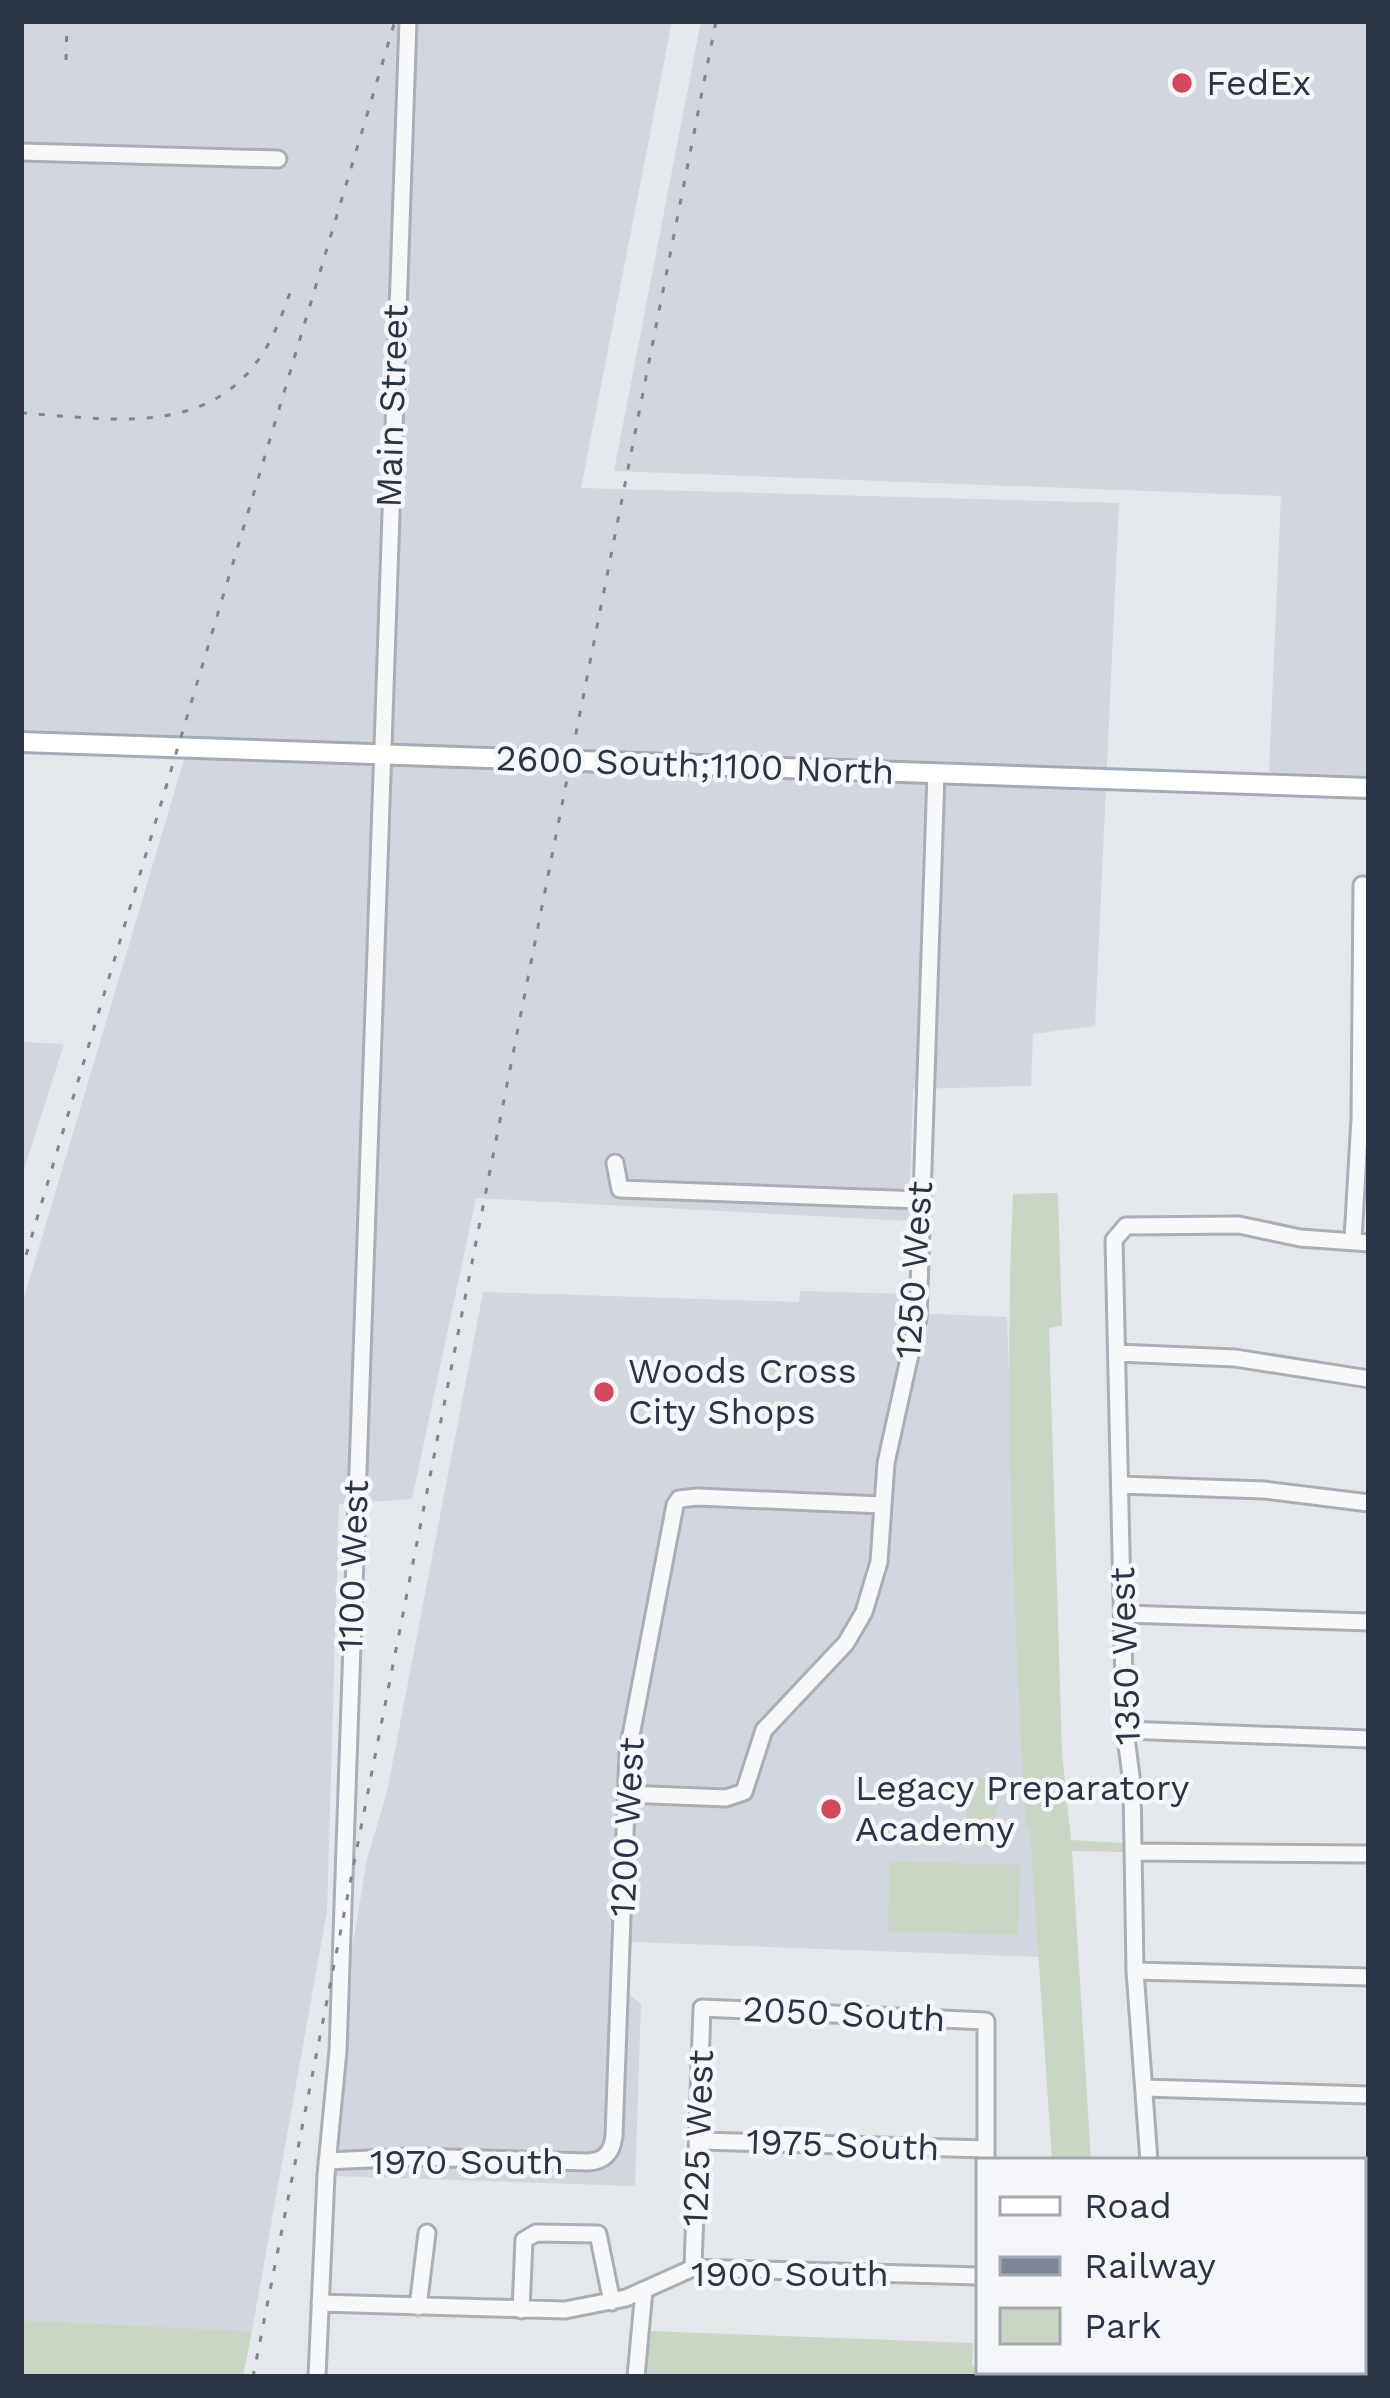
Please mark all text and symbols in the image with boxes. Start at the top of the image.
place label: FedEx [1206,62,1311,104]
marker: FedEx [1169,70,1195,96]
street label: Main Street [367,304,417,508]
street label: 2600 South;1100 North [495,737,895,793]
street label: 1250 West [887,1180,941,1360]
place label: Woods Cross City Shops [628,1350,857,1433]
marker: Woods Cross City Shops [591,1379,617,1405]
street label: 1100 West [329,1479,377,1653]
street label: 1350 West [1101,1566,1149,1746]
street label: 1200 West [601,1736,653,1918]
place label: Legacy Preparatory Academy [855,1767,1190,1850]
marker: Legacy Preparatory Academy [818,1796,844,1822]
street label: 2050 South [741,1988,947,2040]
street label: 1225 West [674,2049,722,2227]
street label: 1975 South [746,2121,940,2169]
street label: 1970 South [370,2141,564,2183]
legend [976,2158,1366,2374]
text: Road [1084,2185,1172,2227]
text: Railway [1084,2245,1216,2287]
street label: 1900 South [691,2253,889,2295]
text: Park [1084,2305,1161,2347]

